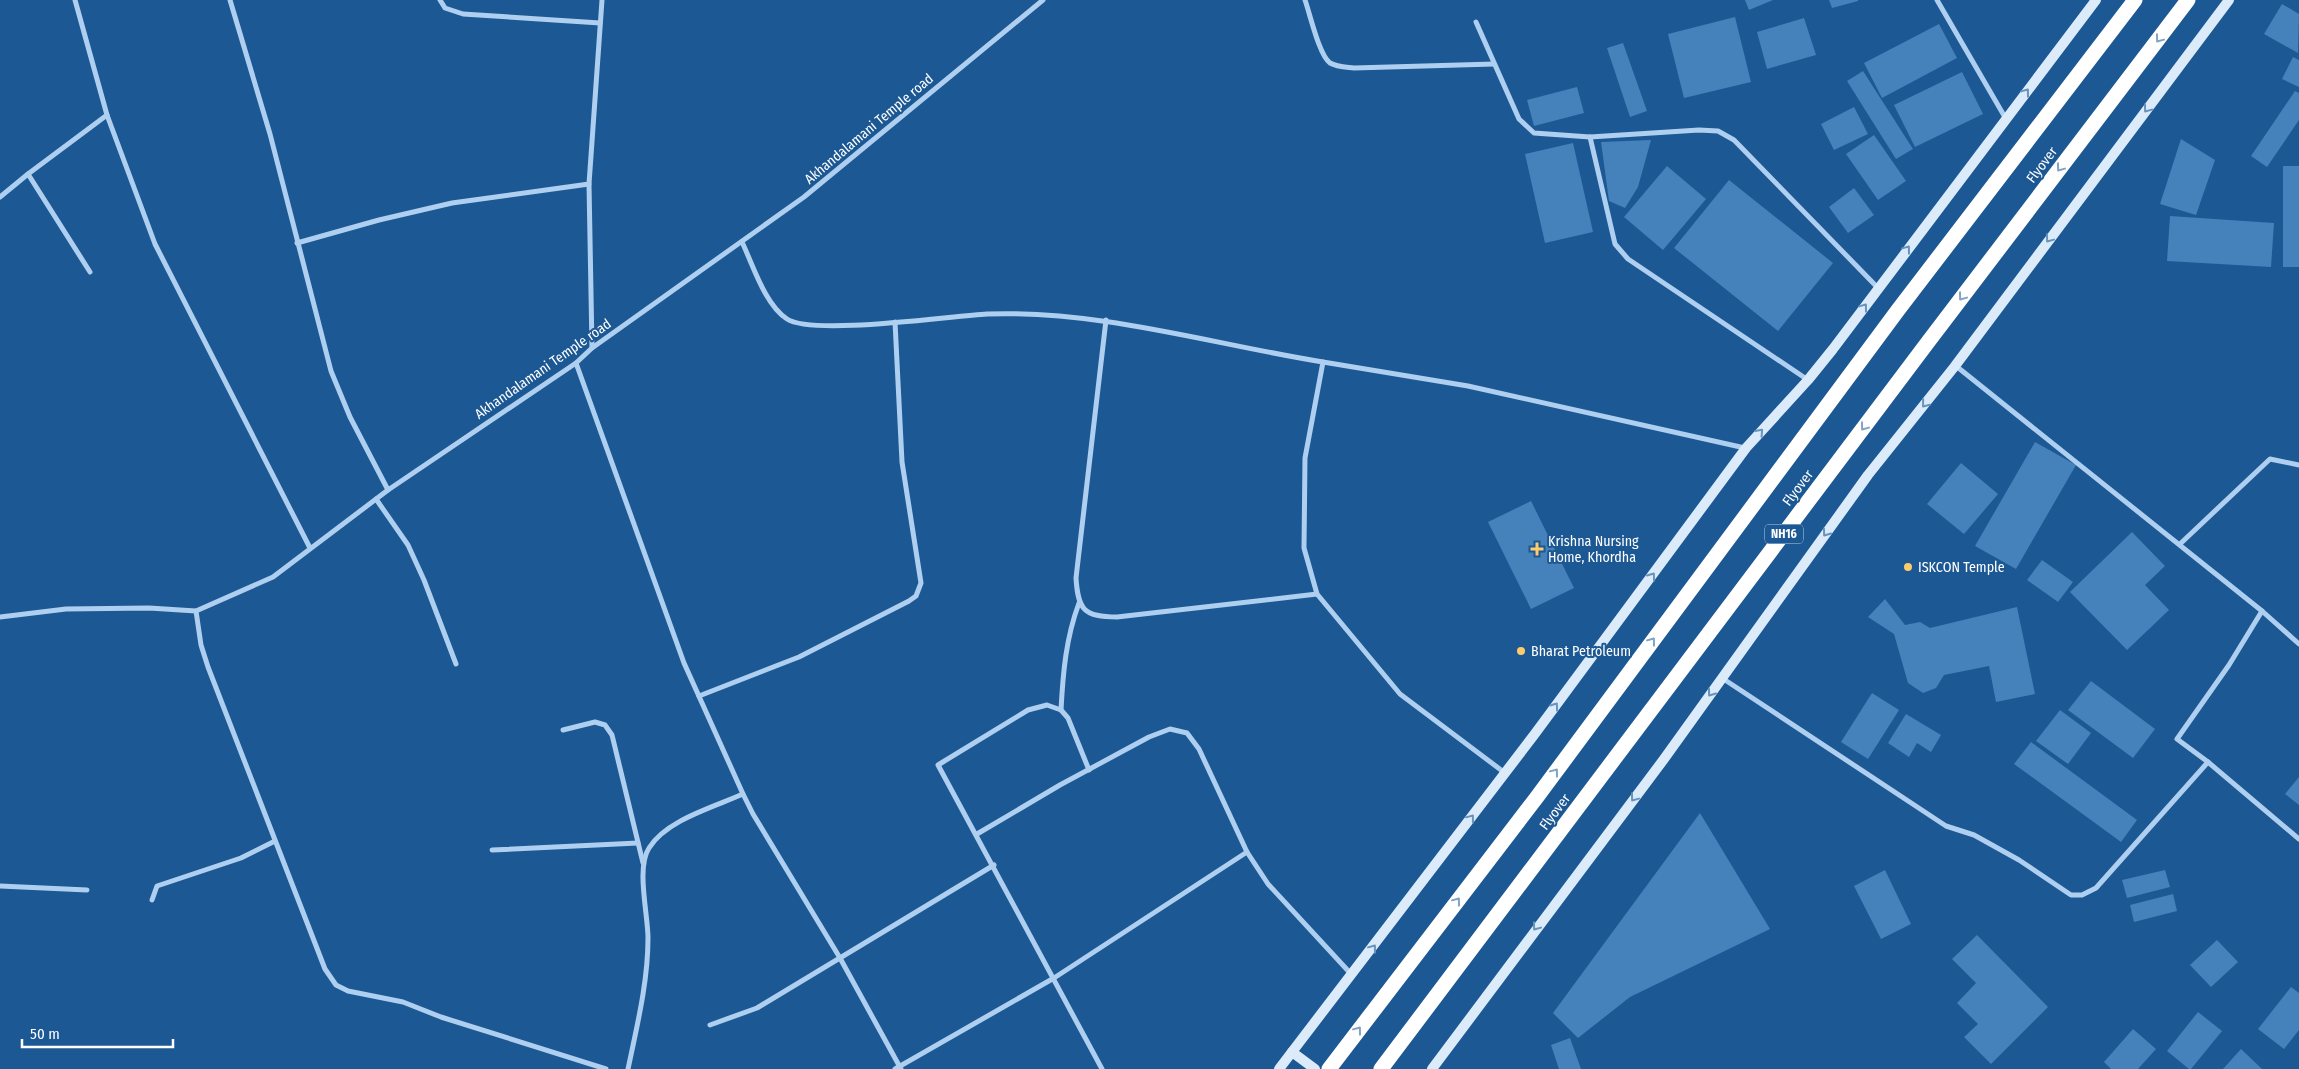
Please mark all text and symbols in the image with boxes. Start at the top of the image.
one-way arrow [2156,33,2165,43]
street label: Akhandalamani Temple road [801,70,937,188]
one-way arrow [2021,89,2029,98]
one-way arrow [2144,103,2152,112]
street label: Flyover [2023,143,2061,186]
one-way arrow [2058,162,2066,171]
one-way arrow [2047,233,2055,242]
one-way arrow [1902,246,1910,255]
one-way arrow [1959,291,1968,301]
one-way arrow [1858,303,1867,313]
street label: Akhandalamani Temple road [471,315,615,423]
one-way arrow [1922,398,1930,407]
one-way arrow [1862,421,1870,430]
one-way arrow [1755,429,1764,438]
street label: Flyover [1779,466,1817,509]
road number: NH16 [1765,524,1803,544]
one-way arrow [1823,527,1832,537]
place label: Krishna Nursing Home, Khordha [1548,533,1639,566]
marker: Krishna Nursing Home, Khordha [1530,542,1544,556]
place label: ISKCON Temple [1918,559,2005,576]
marker: ISKCON Temple [1902,561,1914,573]
one-way arrow [1646,572,1655,582]
one-way arrow [1646,637,1655,647]
place label: Bharat Petroleum [1531,643,1631,660]
marker: Bharat Petroleum [1515,645,1527,657]
one-way arrow [1708,687,1717,697]
one-way arrow [1549,702,1558,712]
one-way arrow [1549,768,1558,778]
street label: Flyover [1536,790,1574,833]
one-way arrow [1632,792,1640,801]
one-way arrow [1465,814,1474,824]
one-way arrow [1451,897,1460,907]
one-way arrow [1533,921,1542,931]
one-way arrow [1367,944,1376,954]
scale bar [22,1016,174,1048]
text: 50 m [30,1025,60,1043]
one-way arrow [1352,1026,1361,1036]

